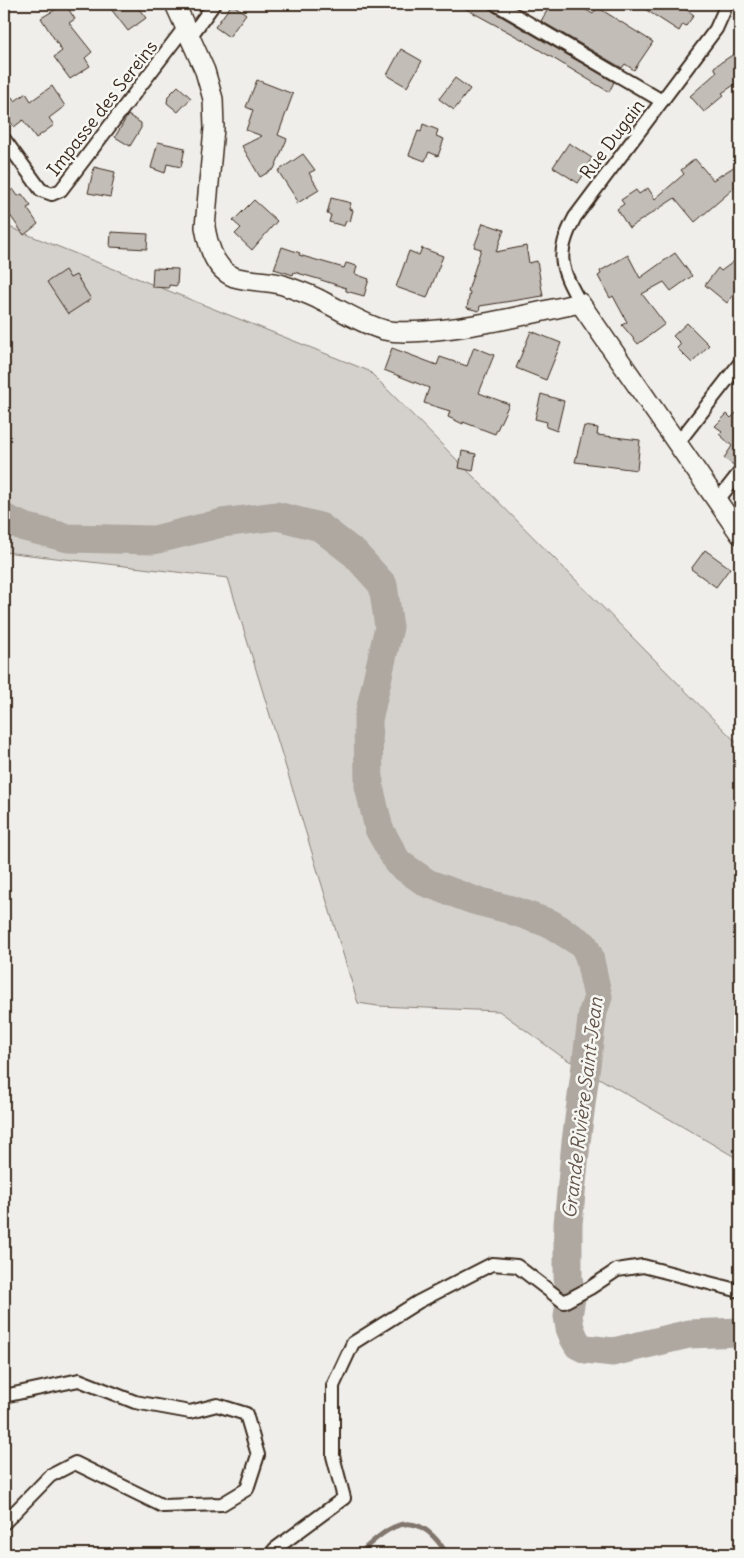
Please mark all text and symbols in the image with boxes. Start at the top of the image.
street label: Impasse des Sereins [42,36,162,180]
street label: Rue Dugain [575,95,649,183]
water label: Grande Rivière Saint-Jean [557,995,608,1220]

